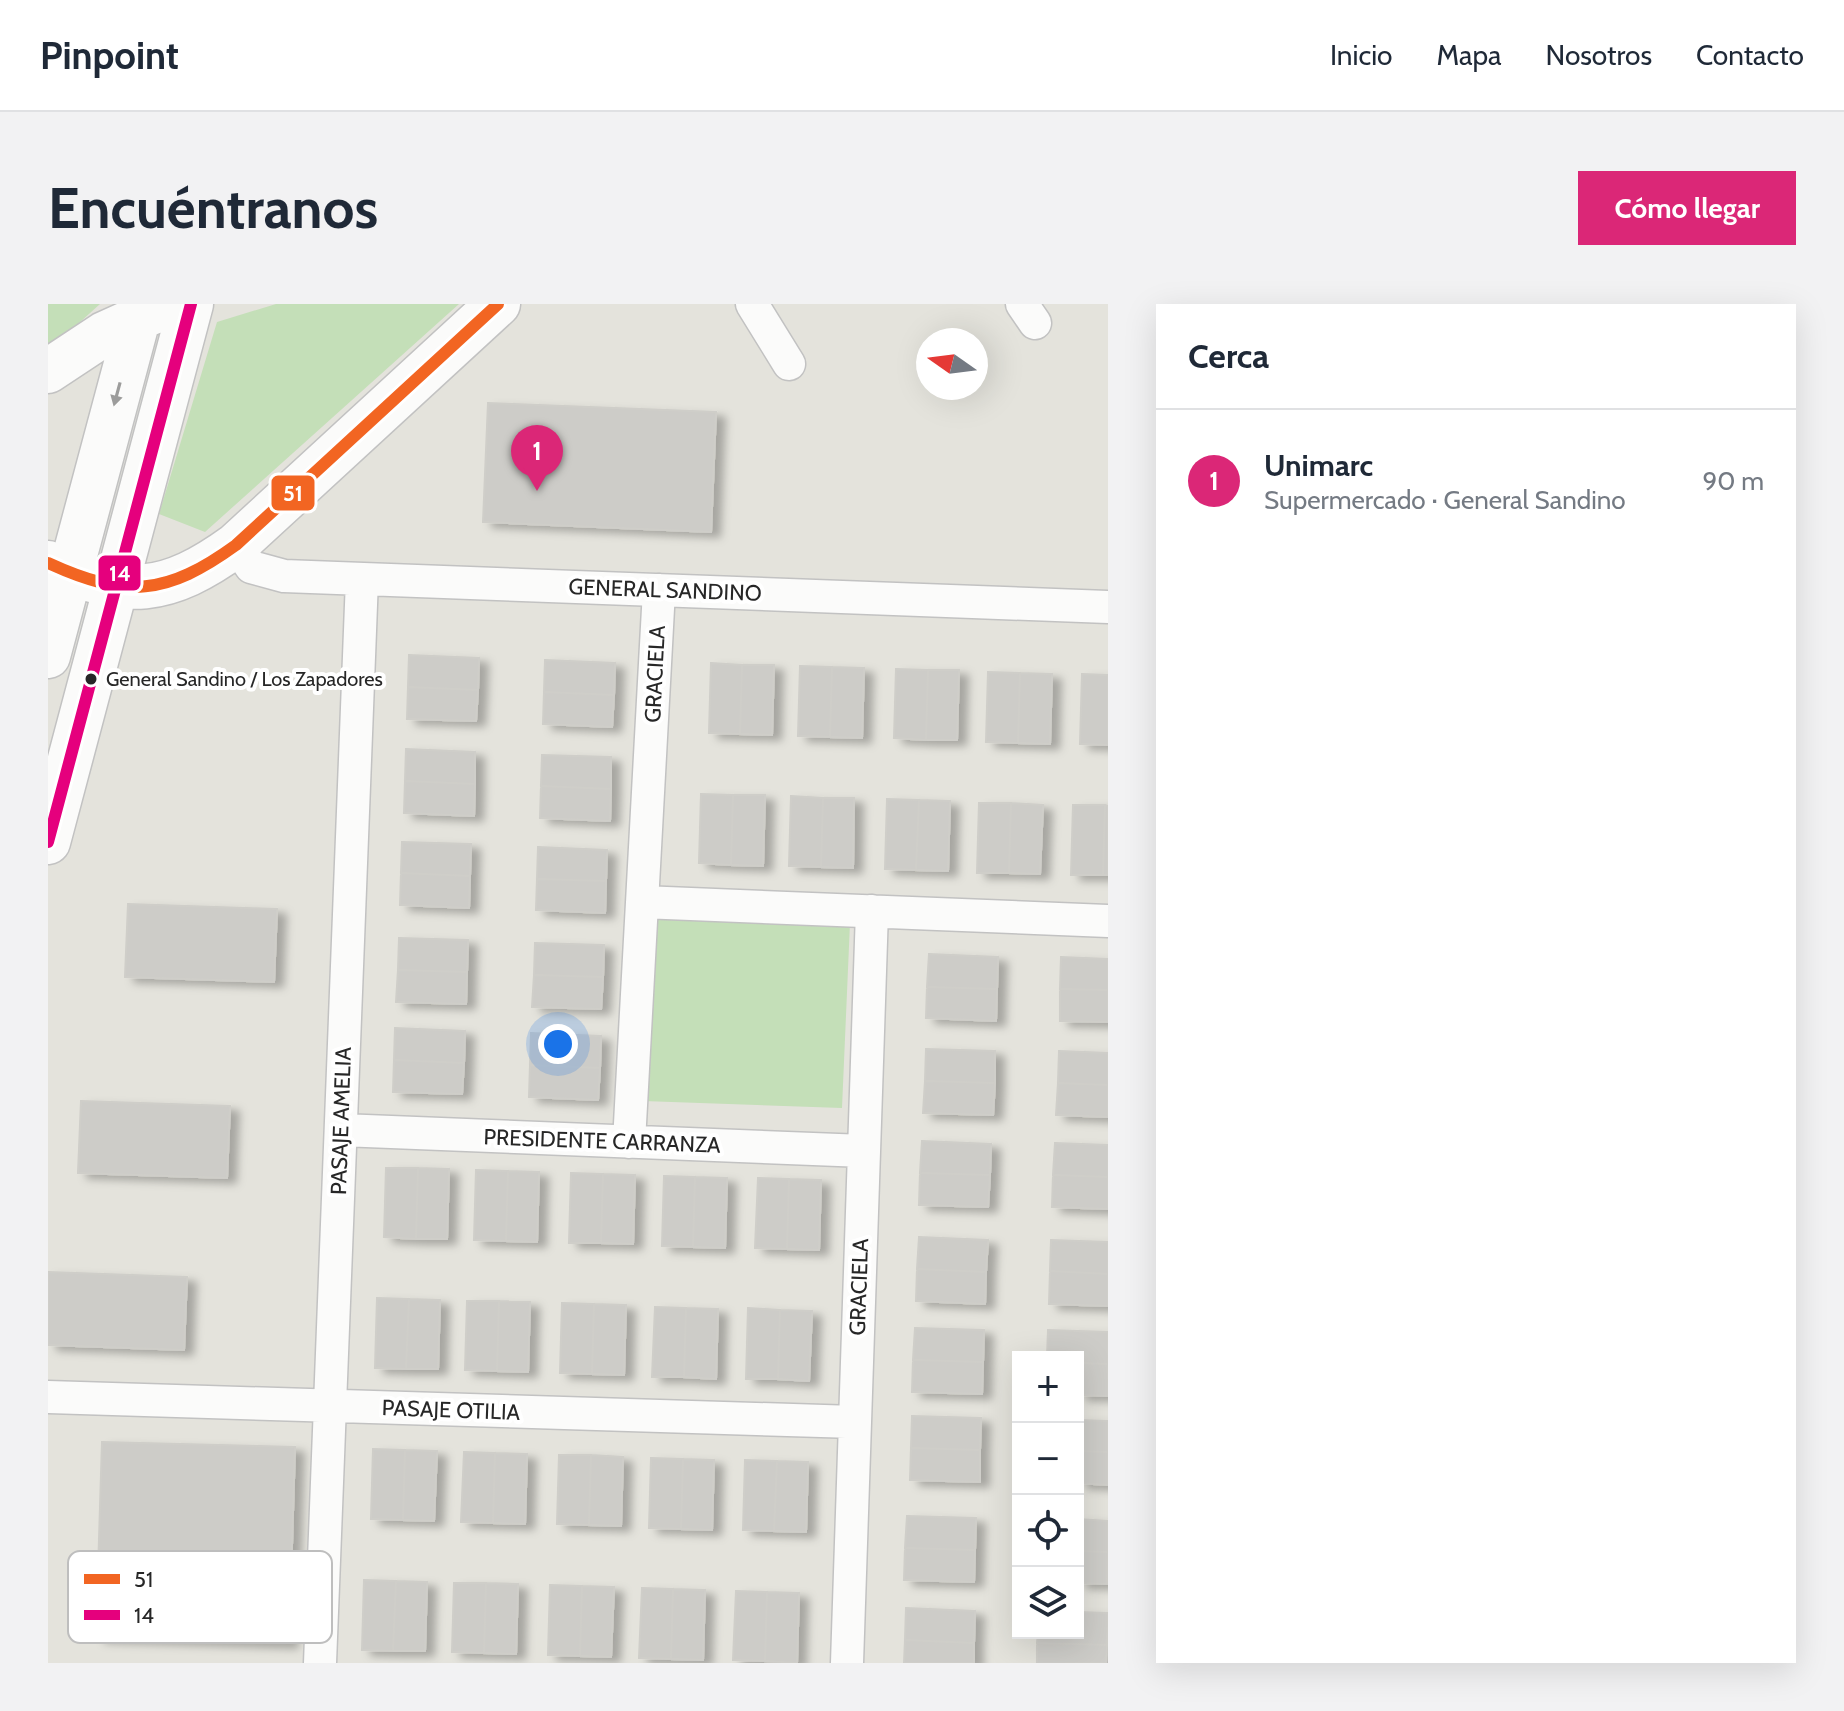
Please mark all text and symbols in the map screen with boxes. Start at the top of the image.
text: Pinpoint [40,32,179,79]
text: Inicio [1330,38,1393,72]
text: Mapa [1437,38,1502,72]
text: Nosotros [1546,38,1652,72]
text: Contacto [1696,38,1804,72]
button: Cómo llegar [1578,171,1796,245]
text: Encuéntranos [48,174,378,242]
north arrow [916,328,988,400]
text: Cerca [1188,335,1269,377]
one-way arrow [110,383,123,407]
pin: 1 [511,425,563,491]
text: Unimarc [1264,447,1373,484]
text: 1 [1209,465,1219,497]
text: 90 m [1702,465,1764,497]
line badge: 51 [270,474,316,512]
text: 51 [283,480,303,507]
text: Supermercado · General Sandino [1264,484,1626,516]
line badge: 14 [97,554,142,592]
text: 14 [109,560,131,587]
street label: GENERAL SANDINO [568,573,762,607]
street label: GRACIELA [639,624,671,723]
place label: General Sandino / Los Zapadores [106,667,383,691]
marker: General Sandino / Los Zapadores [83,671,99,687]
your location [538,1024,578,1064]
street label: PASAJE AMELIA [325,1046,357,1195]
street label: PRESIDENTE CARRANZA [483,1123,722,1159]
street label: GRACIELA [844,1237,874,1336]
map controls [1012,1351,1084,1639]
button: + [1012,1351,1084,1423]
street label: PASAJE OTILIA [381,1394,521,1426]
button: − [1012,1423,1084,1495]
button: locate [1012,1495,1084,1567]
legend [68,1551,332,1643]
text: 51 [134,1566,153,1593]
button: layers [1012,1567,1084,1639]
text: 14 [134,1602,154,1629]

